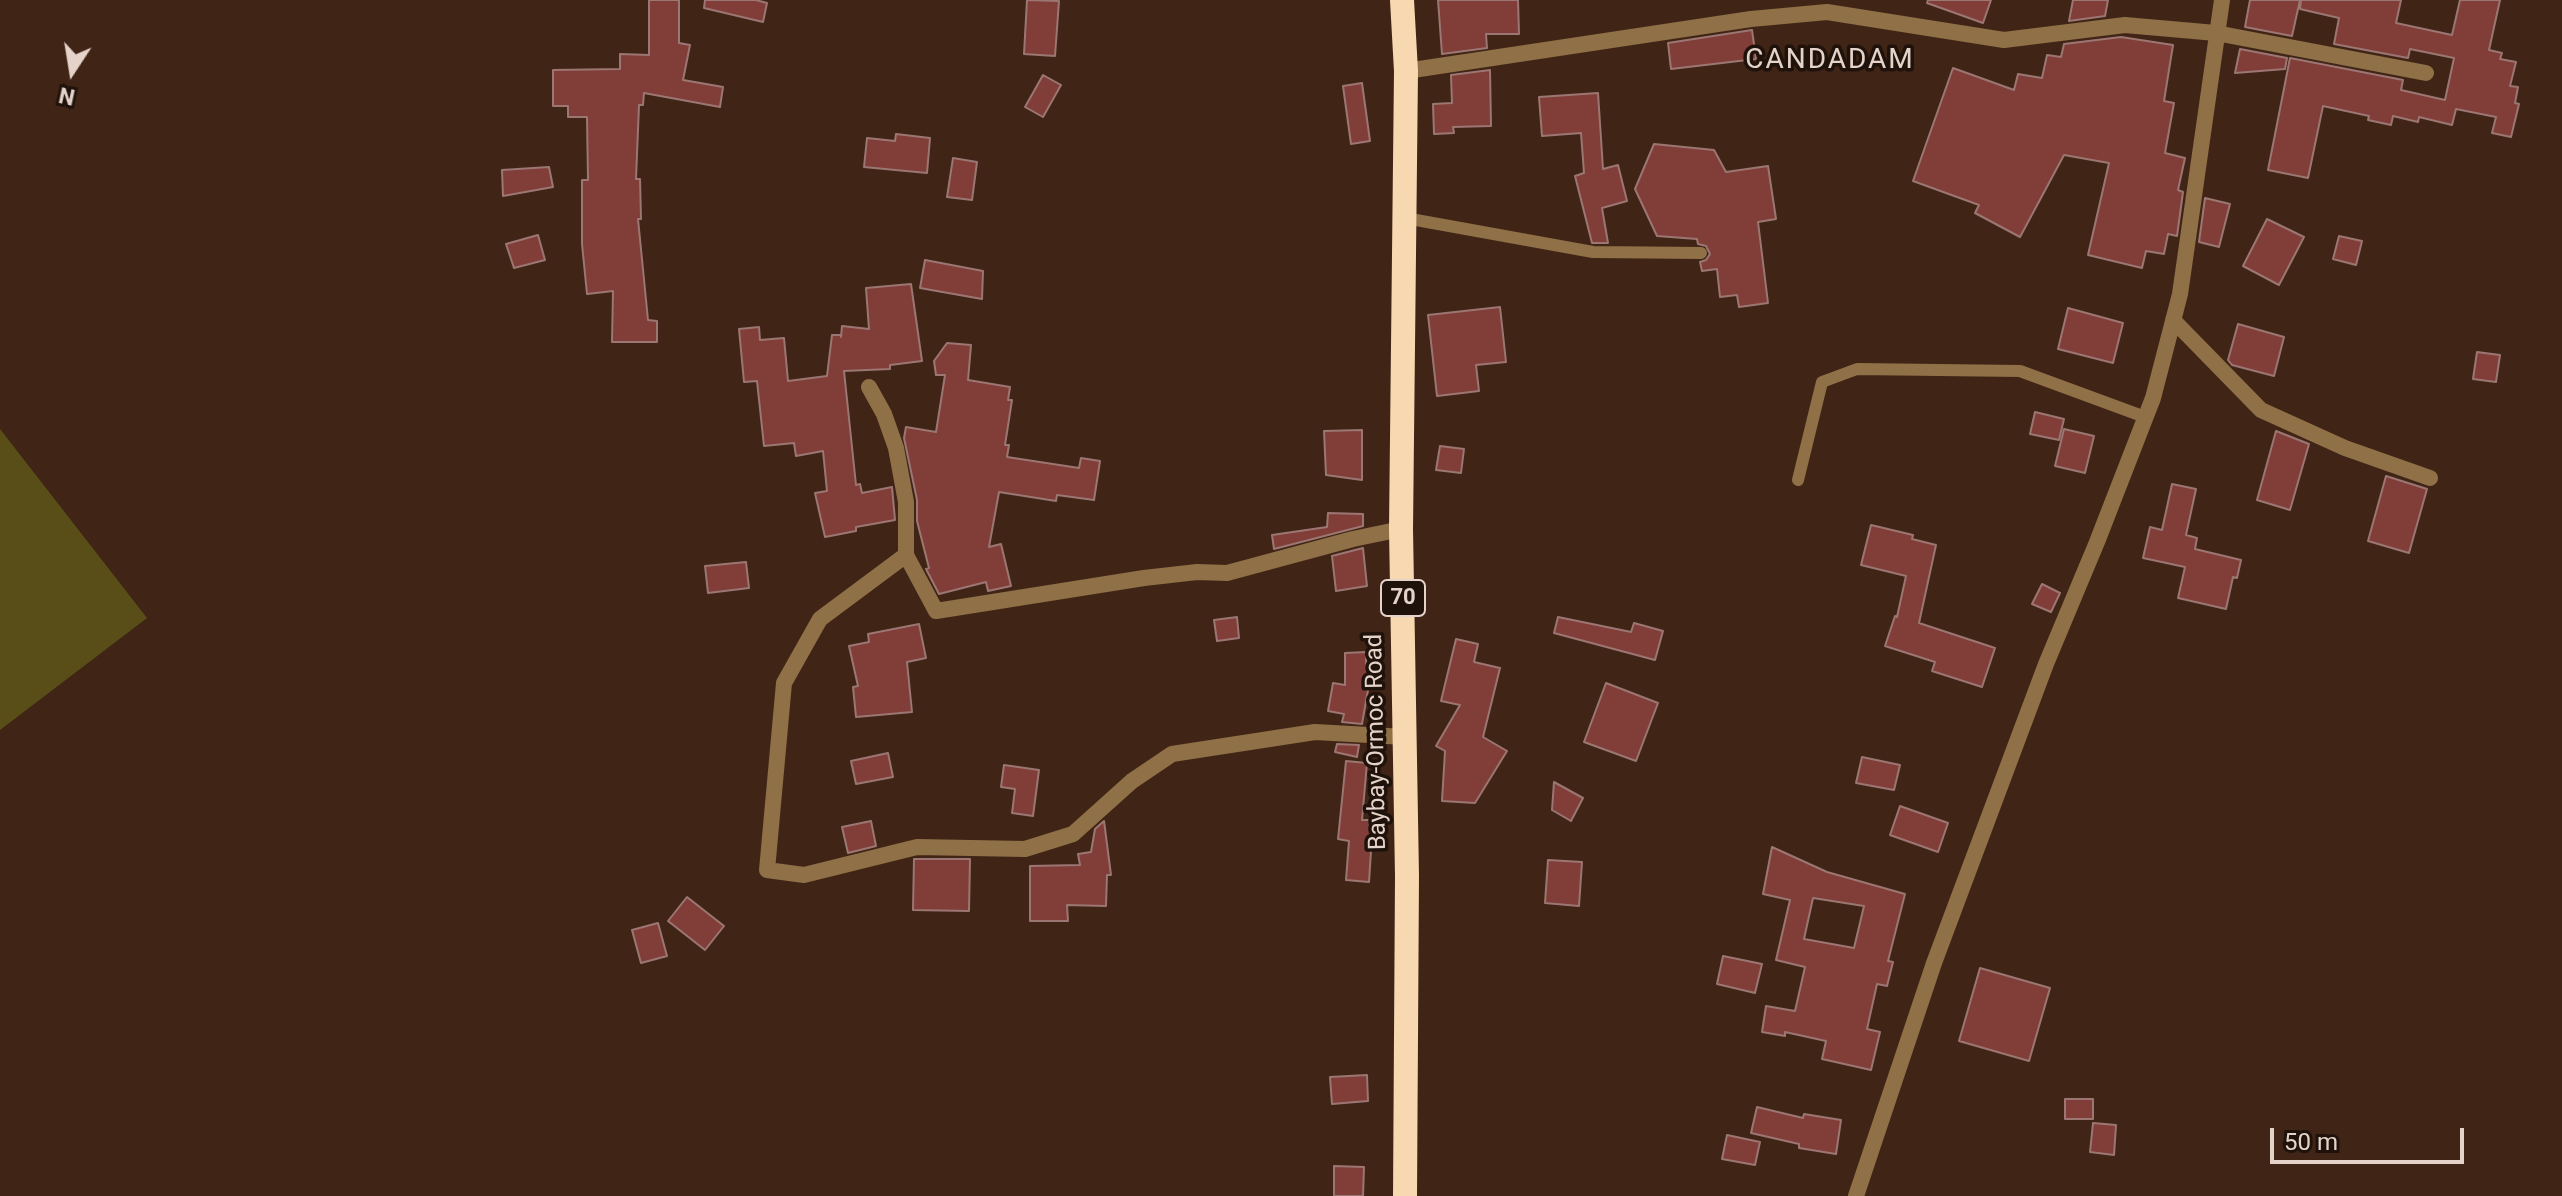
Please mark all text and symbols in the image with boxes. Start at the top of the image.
north arrow [32,32,112,112]
district label: CANDADAM [1745,44,1915,78]
text: N [57,82,77,110]
road number: 70 [1381,580,1425,616]
street label: Baybay-Ormoc Road [1361,634,1393,850]
scale bar [2274,1112,2468,1162]
text: 50 m [2284,1128,2338,1156]

